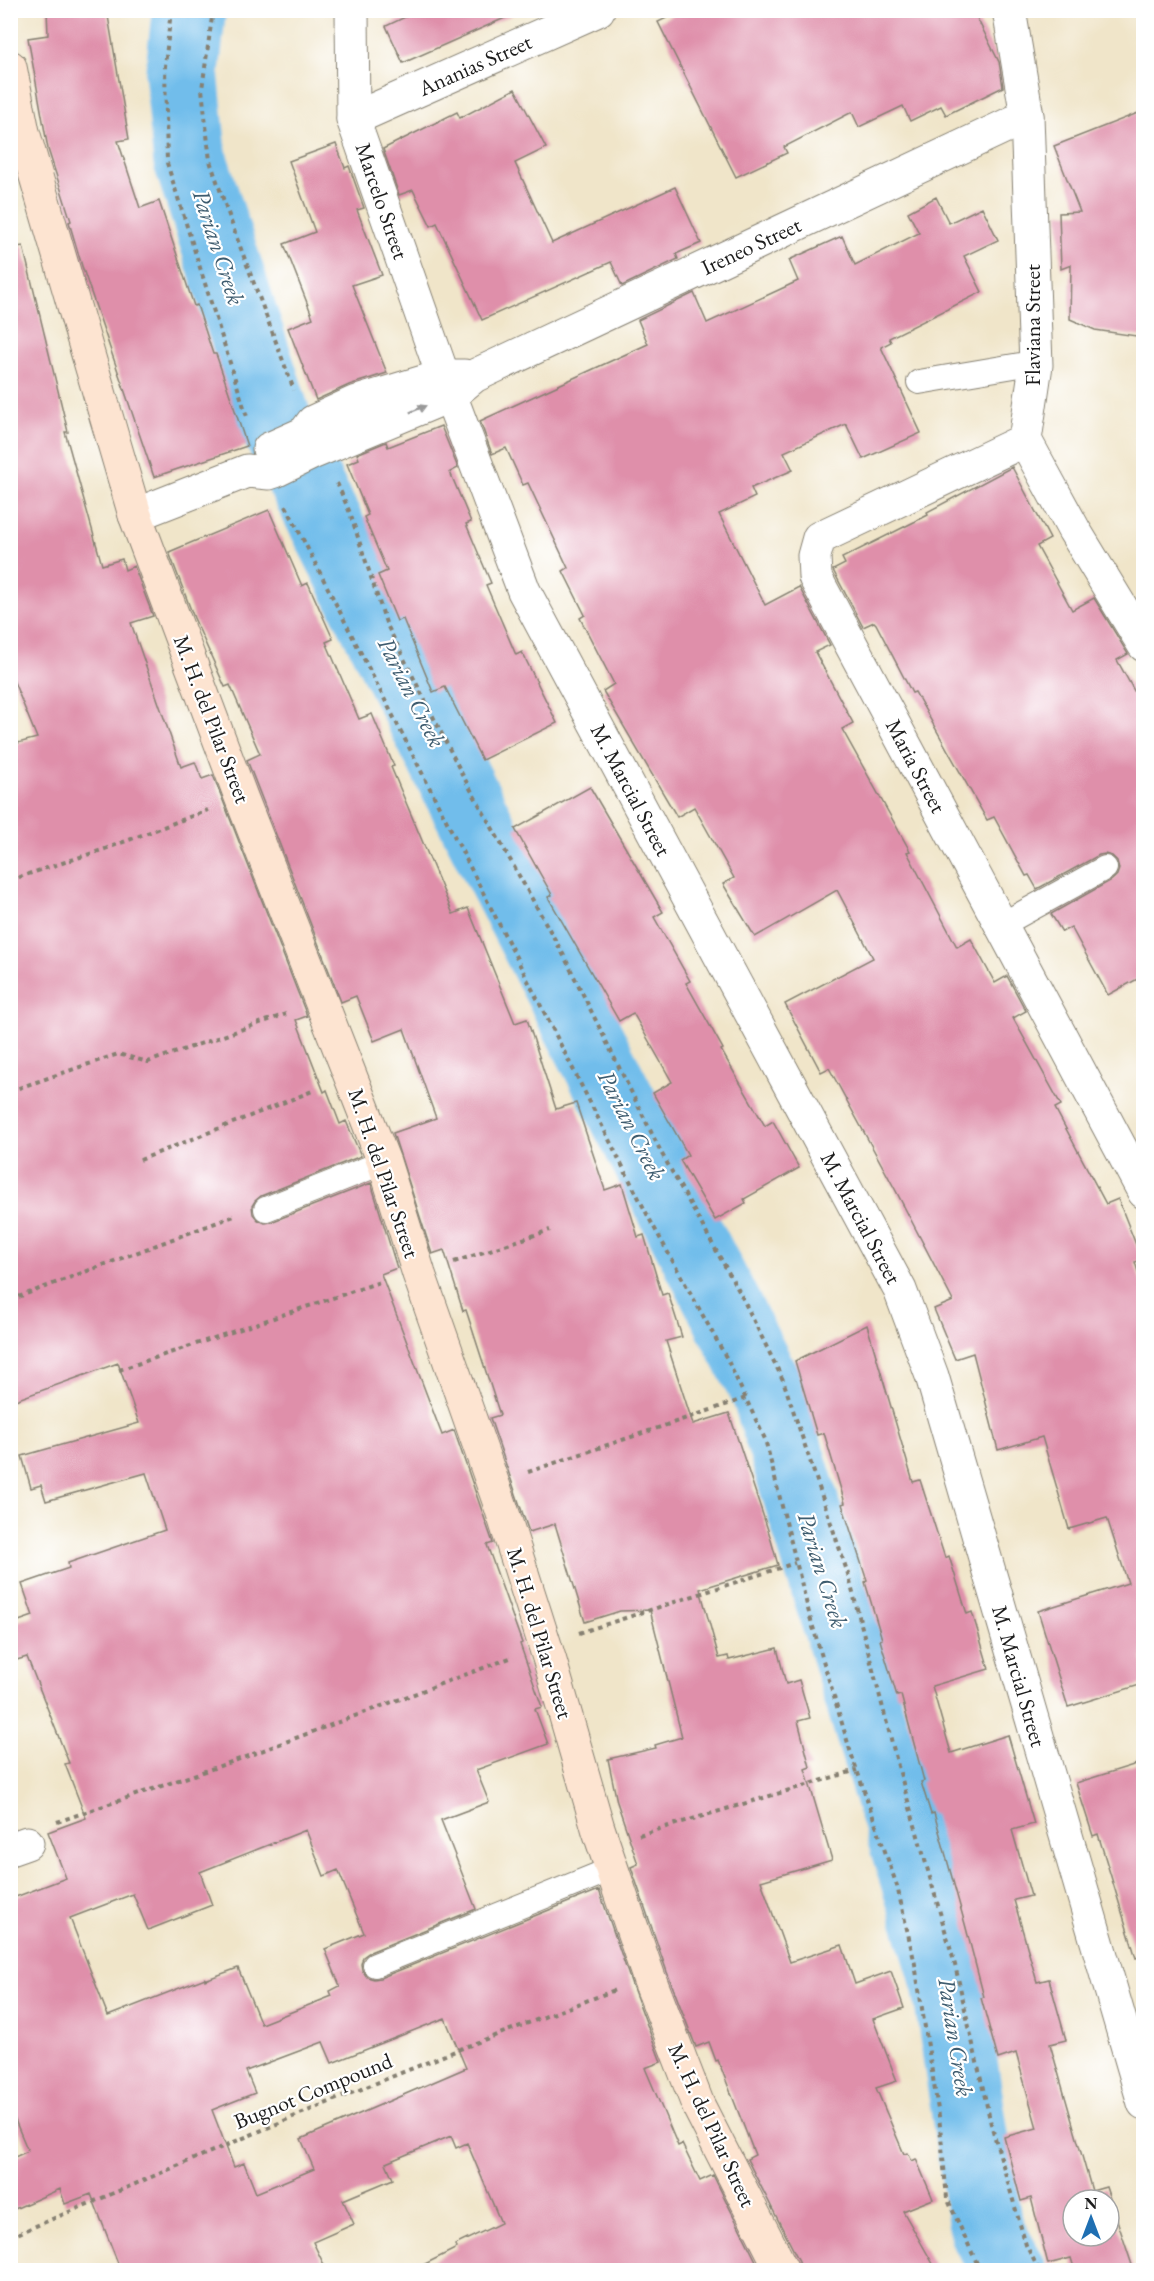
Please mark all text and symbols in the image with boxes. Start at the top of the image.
street label: Ananias Street [413,27,536,103]
street label: Marcelo Street [349,139,416,263]
water label: Parian Creek [186,185,252,309]
street label: Ireneo Street [696,210,806,282]
street label: Flaviana Street [1018,264,1047,386]
one-way arrow [409,404,427,413]
street label: M. H. del Pilar Street [167,631,257,807]
water label: Parian Creek [371,632,453,752]
street label: Maria Street [879,714,953,818]
street label: M. Marcial Street [584,719,678,861]
water label: Parian Creek [591,1065,673,1185]
street label: M. H. del Pilar Street [341,1084,427,1262]
street label: M. Marcial Street [814,1147,908,1289]
water label: Parian Creek [791,1508,855,1632]
street label: M. H. del Pilar Street [500,1544,580,1722]
street label: M. Marcial Street [985,1602,1053,1750]
water label: Parian Creek [931,1975,981,2099]
street label: M. H. del Pilar Street [661,2038,763,2212]
street label: Bugnot Compound [230,2046,397,2136]
north arrow [1061,2188,1121,2248]
text: N [1085,2193,1098,2214]

